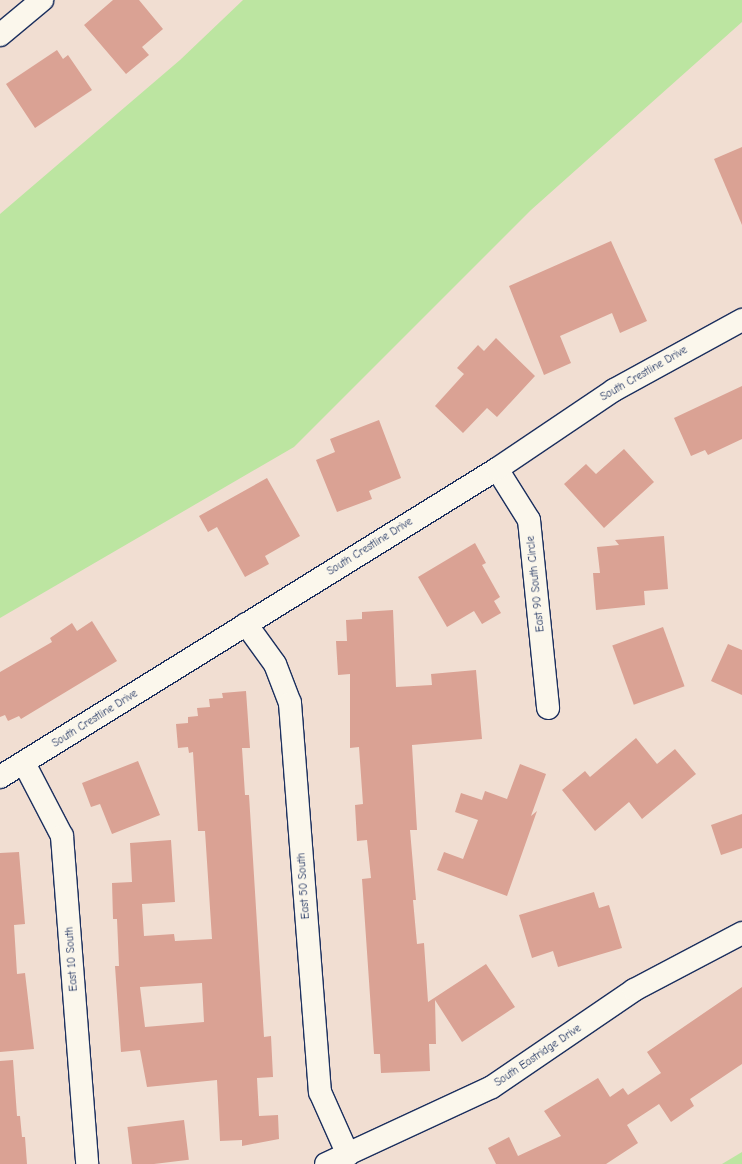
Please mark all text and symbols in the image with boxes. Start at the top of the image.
street label: South Crestline Drive [598,344,690,404]
street label: South Crestline Drive [325,515,415,579]
street label: East 90 South Circle [524,535,548,633]
street label: South Crestline Drive [50,687,140,751]
street label: East 50 South [295,852,313,920]
street label: East 10 South [63,926,81,992]
street label: South Eastridge Drive [492,1022,584,1090]

